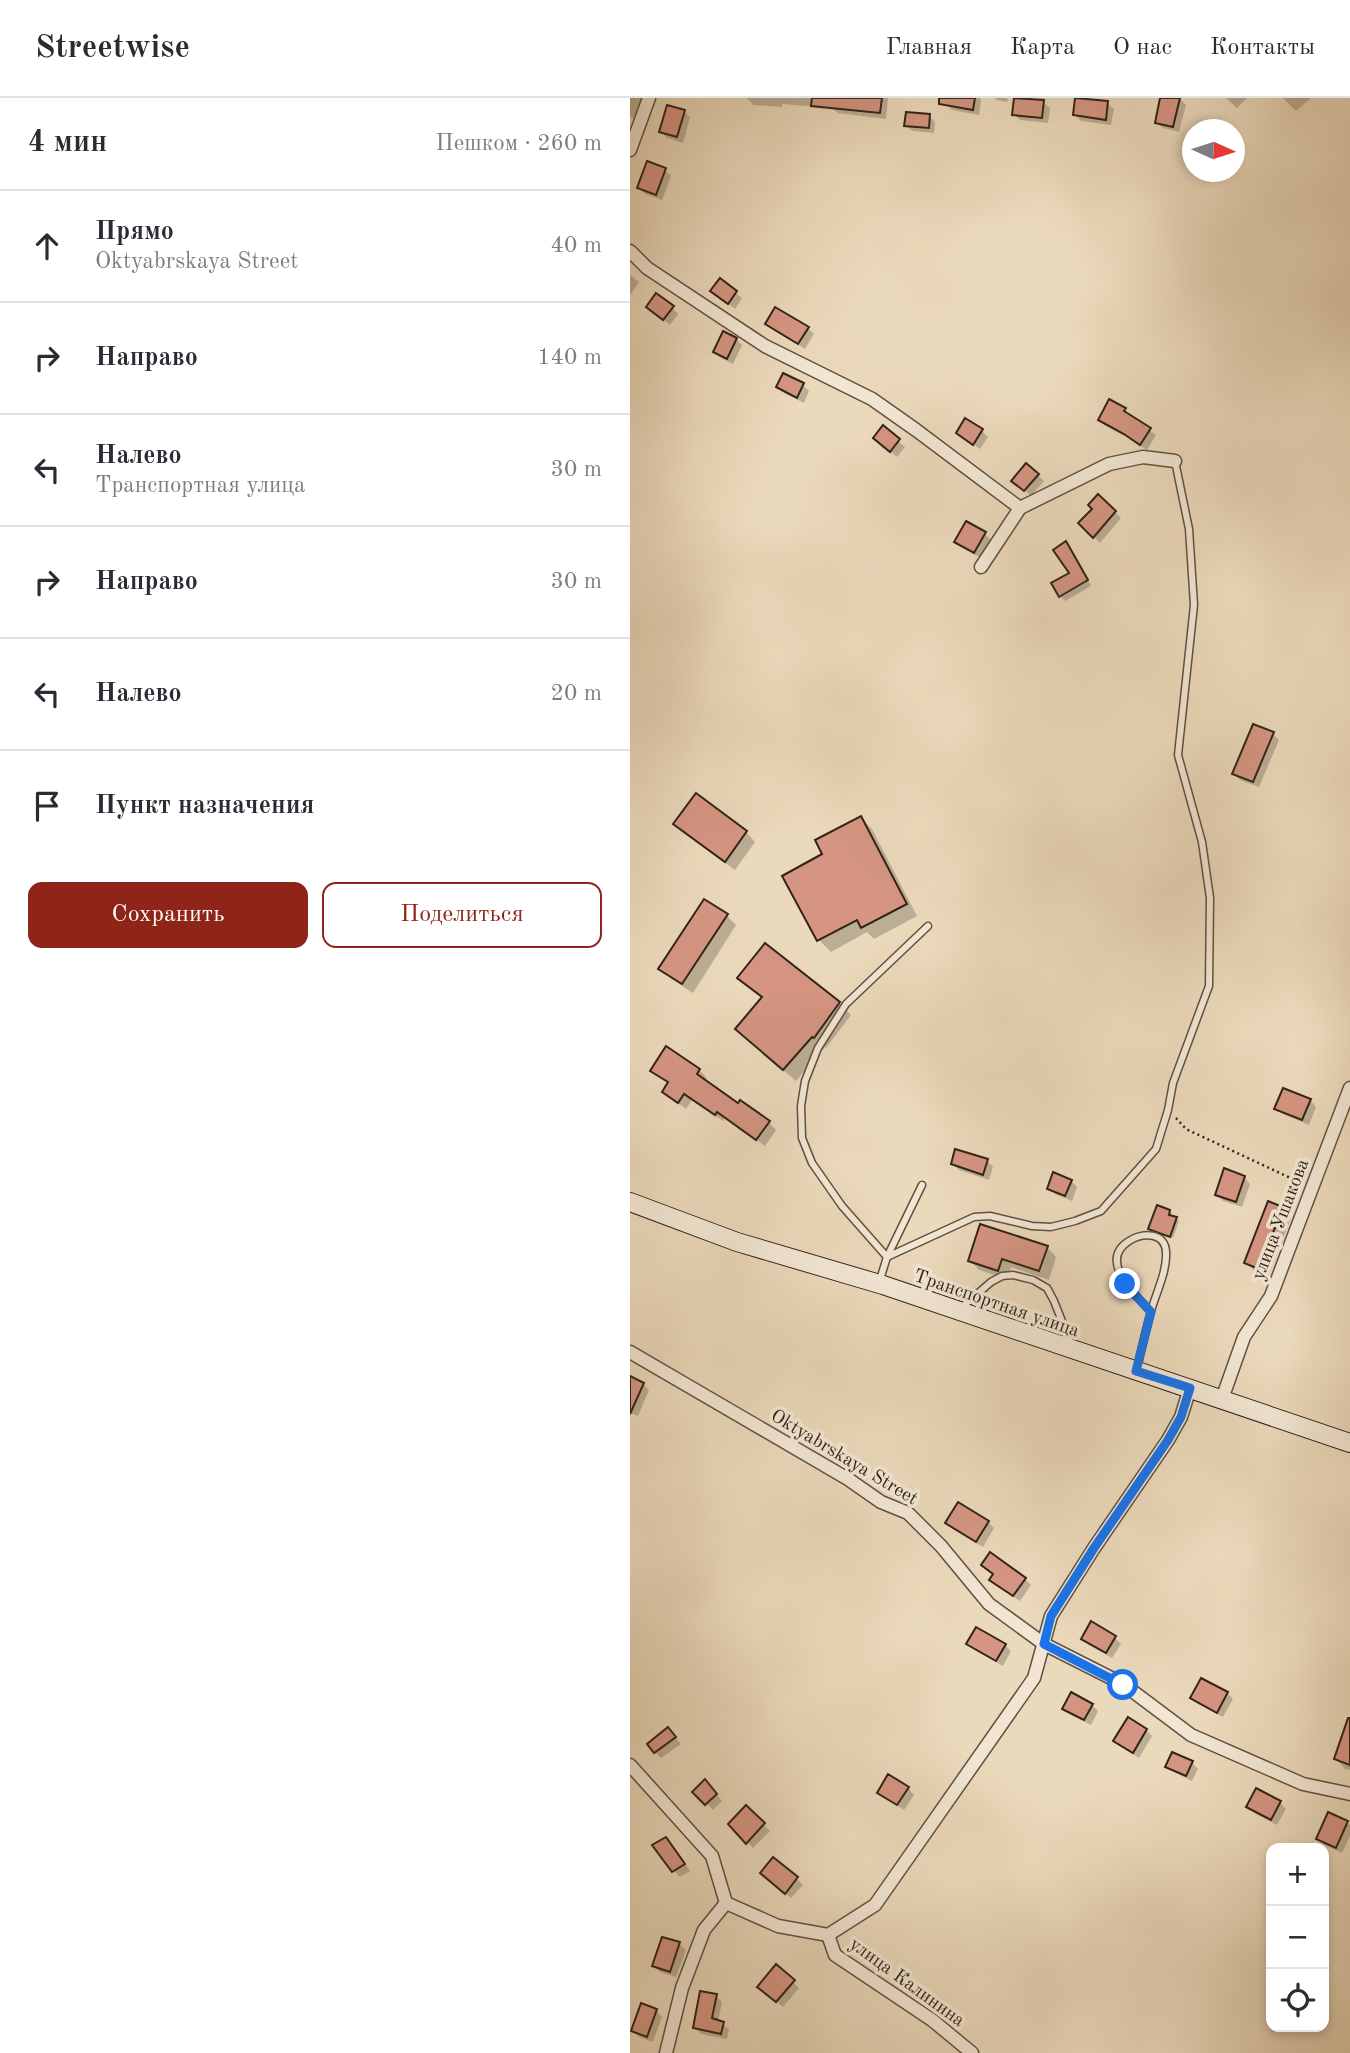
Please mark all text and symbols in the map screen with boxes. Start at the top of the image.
text: Streetwise [35,32,190,65]
text: Главная [886,36,972,60]
text: Карта [1010,36,1075,60]
text: О нас [1113,36,1172,60]
text: Контакты [1210,36,1315,60]
north arrow [1182,119,1245,182]
text: 4 мин [28,128,107,158]
text: Пешком · 260 m [436,132,602,155]
text: Прямо [95,219,174,245]
icon: ahead [28,227,66,265]
text: 40 m [551,234,602,257]
text: Oktyabrskaya Street [95,250,298,273]
icon: right [28,339,66,377]
text: Направо [95,345,198,371]
text: 140 m [537,346,602,369]
text: Налево [95,443,182,469]
icon: left [28,451,66,489]
text: 30 m [551,458,602,481]
text: Транспортная улица [95,474,305,497]
icon: right [28,563,66,601]
text: Направо [95,569,198,595]
text: 30 m [551,570,602,593]
icon: left [28,675,66,713]
text: Налево [95,681,182,707]
text: 20 m [551,682,602,705]
icon: arrive [28,787,66,825]
text: Пункт назначения [95,793,314,819]
button: Сохранить [28,882,308,948]
button: Поделиться [322,882,602,948]
street label: улица Ушакова [1249,1156,1313,1283]
street label: Транспортная улица [911,1267,1082,1342]
route end [1109,1268,1140,1299]
street label: Oktyabrskaya Street [767,1407,921,1510]
route start [1107,1669,1138,1700]
map controls [1266,1843,1329,2032]
button: + [1266,1843,1329,1906]
button: − [1266,1906,1329,1969]
street label: улица Калинина [845,1935,968,2031]
button: locate [1266,1969,1329,2032]

